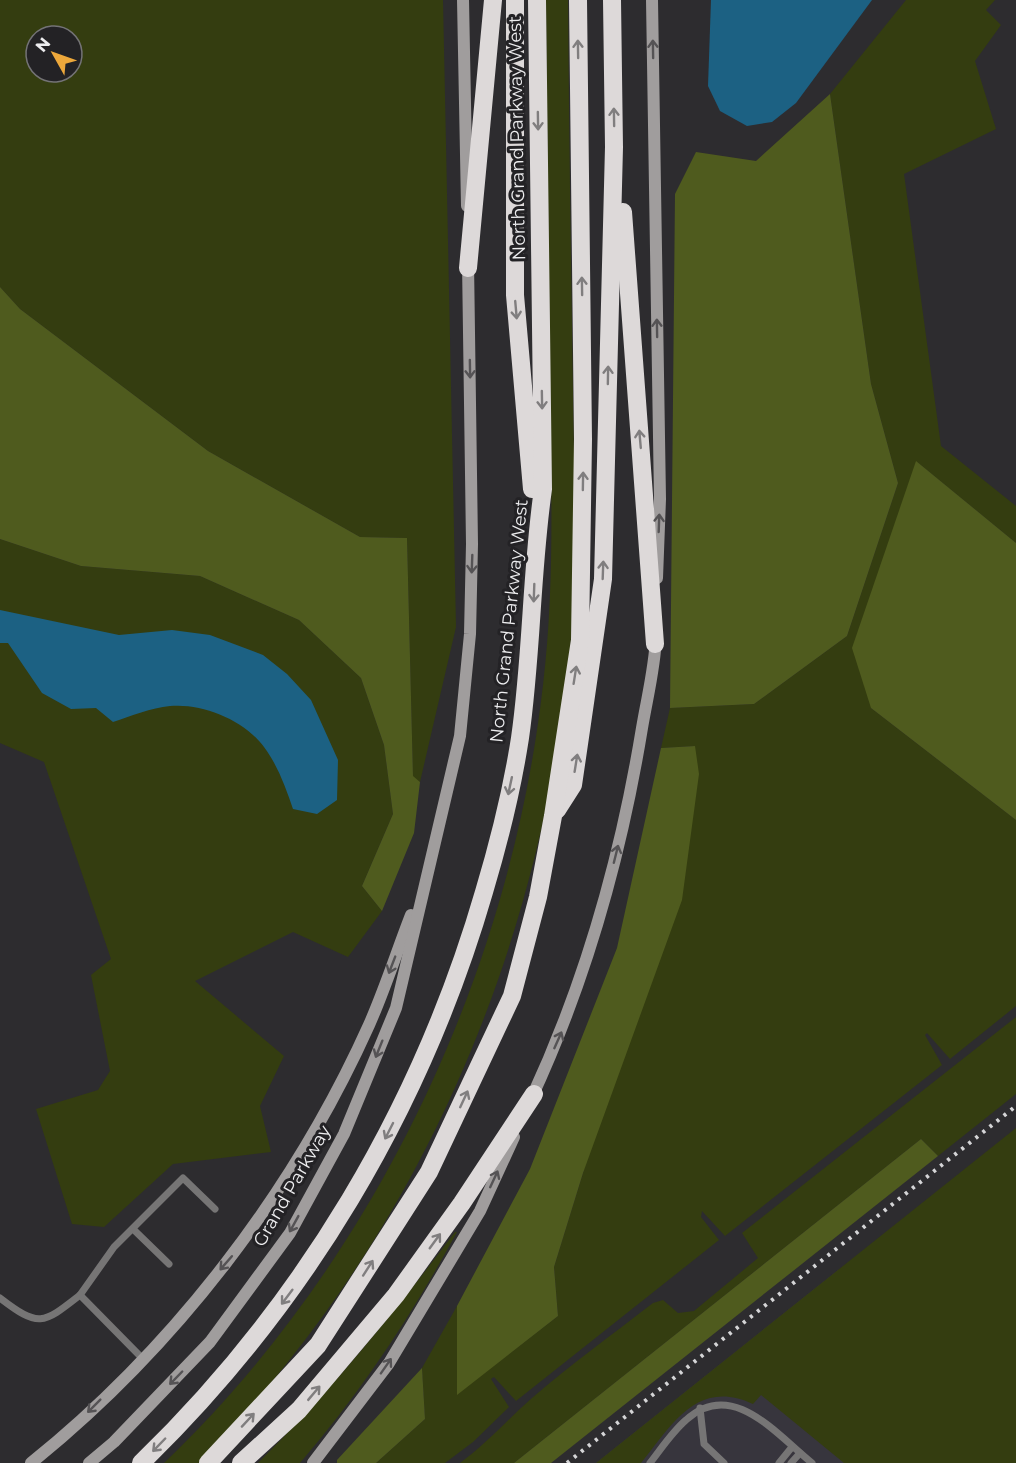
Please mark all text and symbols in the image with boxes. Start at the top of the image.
street label: North Grand Parkway West [504,16,530,260]
north arrow [24,24,84,84]
text: N [31,34,54,56]
one-way arrow [572,39,584,59]
one-way arrow [647,39,659,59]
one-way arrow [608,108,619,128]
one-way arrow [532,111,544,131]
one-way arrow [576,276,588,296]
one-way arrow [511,300,522,320]
one-way arrow [651,318,663,338]
one-way arrow [464,358,476,378]
one-way arrow [602,366,614,386]
one-way arrow [536,390,547,410]
one-way arrow [634,430,645,450]
one-way arrow [577,471,588,491]
street label: North Grand Parkway West [485,498,533,744]
one-way arrow [653,513,665,533]
one-way arrow [466,553,477,573]
one-way arrow [598,561,609,581]
one-way arrow [528,583,539,602]
one-way arrow [569,666,580,686]
one-way arrow [571,754,582,774]
one-way arrow [504,776,515,796]
one-way arrow [610,845,622,864]
one-way arrow [385,955,396,974]
one-way arrow [553,1032,564,1050]
one-way arrow [373,1039,384,1058]
one-way arrow [458,1090,470,1108]
street label: Grand Parkway [248,1121,336,1250]
one-way arrow [383,1122,394,1140]
one-way arrow [489,1171,501,1189]
one-way arrow [288,1215,300,1232]
one-way arrow [429,1233,441,1249]
one-way arrow [219,1255,233,1270]
one-way arrow [361,1259,374,1276]
one-way arrow [280,1289,293,1305]
one-way arrow [380,1358,392,1375]
one-way arrow [168,1371,183,1386]
one-way arrow [307,1385,320,1401]
one-way arrow [87,1399,102,1414]
one-way arrow [240,1413,255,1428]
one-way arrow [152,1437,167,1452]

